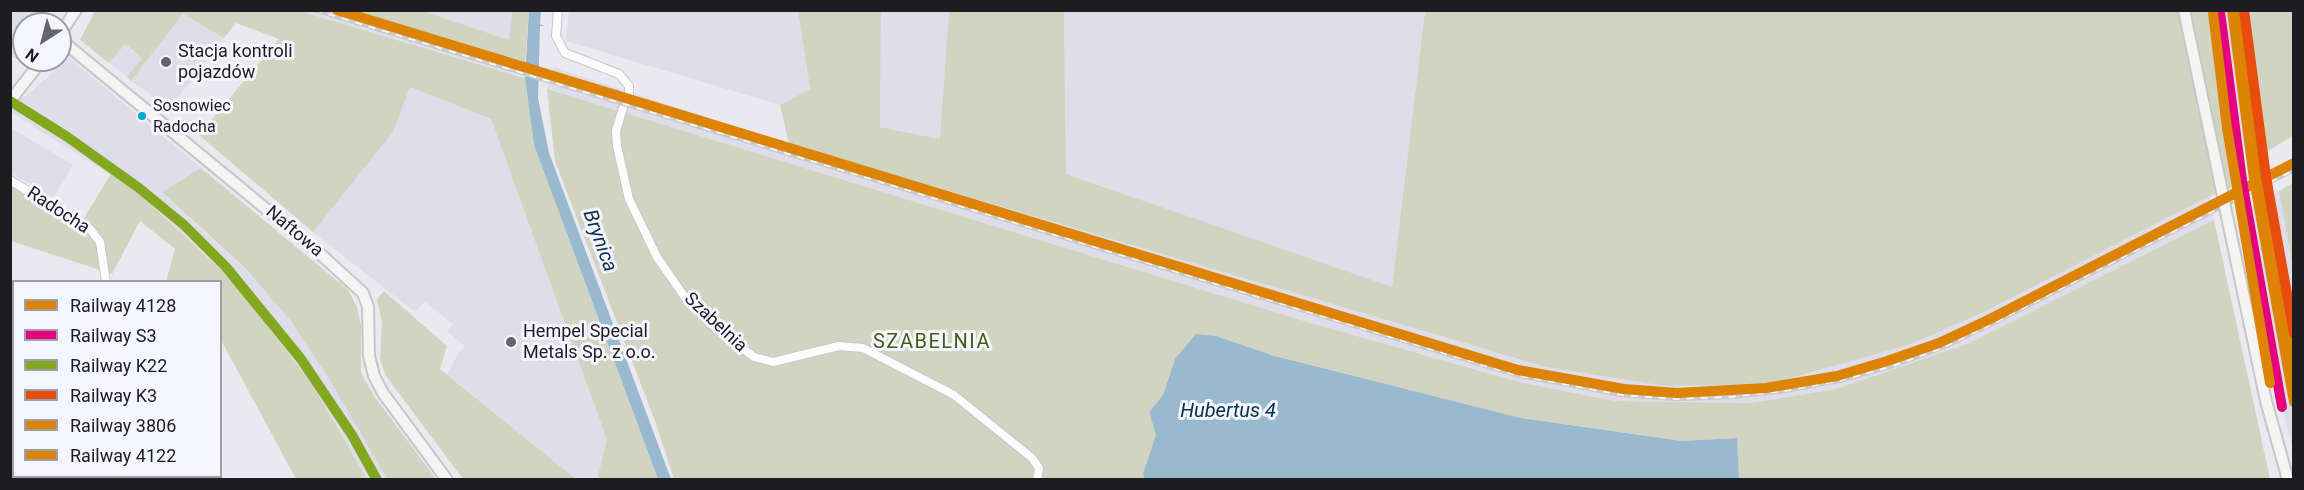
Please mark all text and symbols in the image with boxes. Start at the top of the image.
north arrow [12,12,72,72]
place label: Stacja kontroli pojazdów [178,41,293,84]
text: N [22,44,42,66]
marker: Stacja kontroli pojazdów [159,55,173,69]
place label: Sosnowiec Radocha [153,97,231,135]
marker: Sosnowiec Radocha [136,110,148,122]
street label: Radocha [23,183,93,239]
street label: Naftowa [261,202,327,262]
water label: Brynica [577,207,621,275]
legend [12,280,222,478]
street label: Szabelnia [679,289,751,357]
text: Railway 4128 [70,295,176,316]
place label: Hempel Special Metals Sp. z o.o. [523,321,655,364]
text: Railway S3 [70,325,157,346]
district label: SZABELNIA [873,331,991,355]
marker: Hempel Special Metals Sp. z o.o. [504,335,518,349]
text: Railway K22 [70,355,167,376]
text: Railway K3 [70,385,157,406]
water label: Hubertus 4 [1180,400,1276,424]
text: Railway 3806 [70,415,176,436]
text: Railway 4122 [70,445,176,466]

